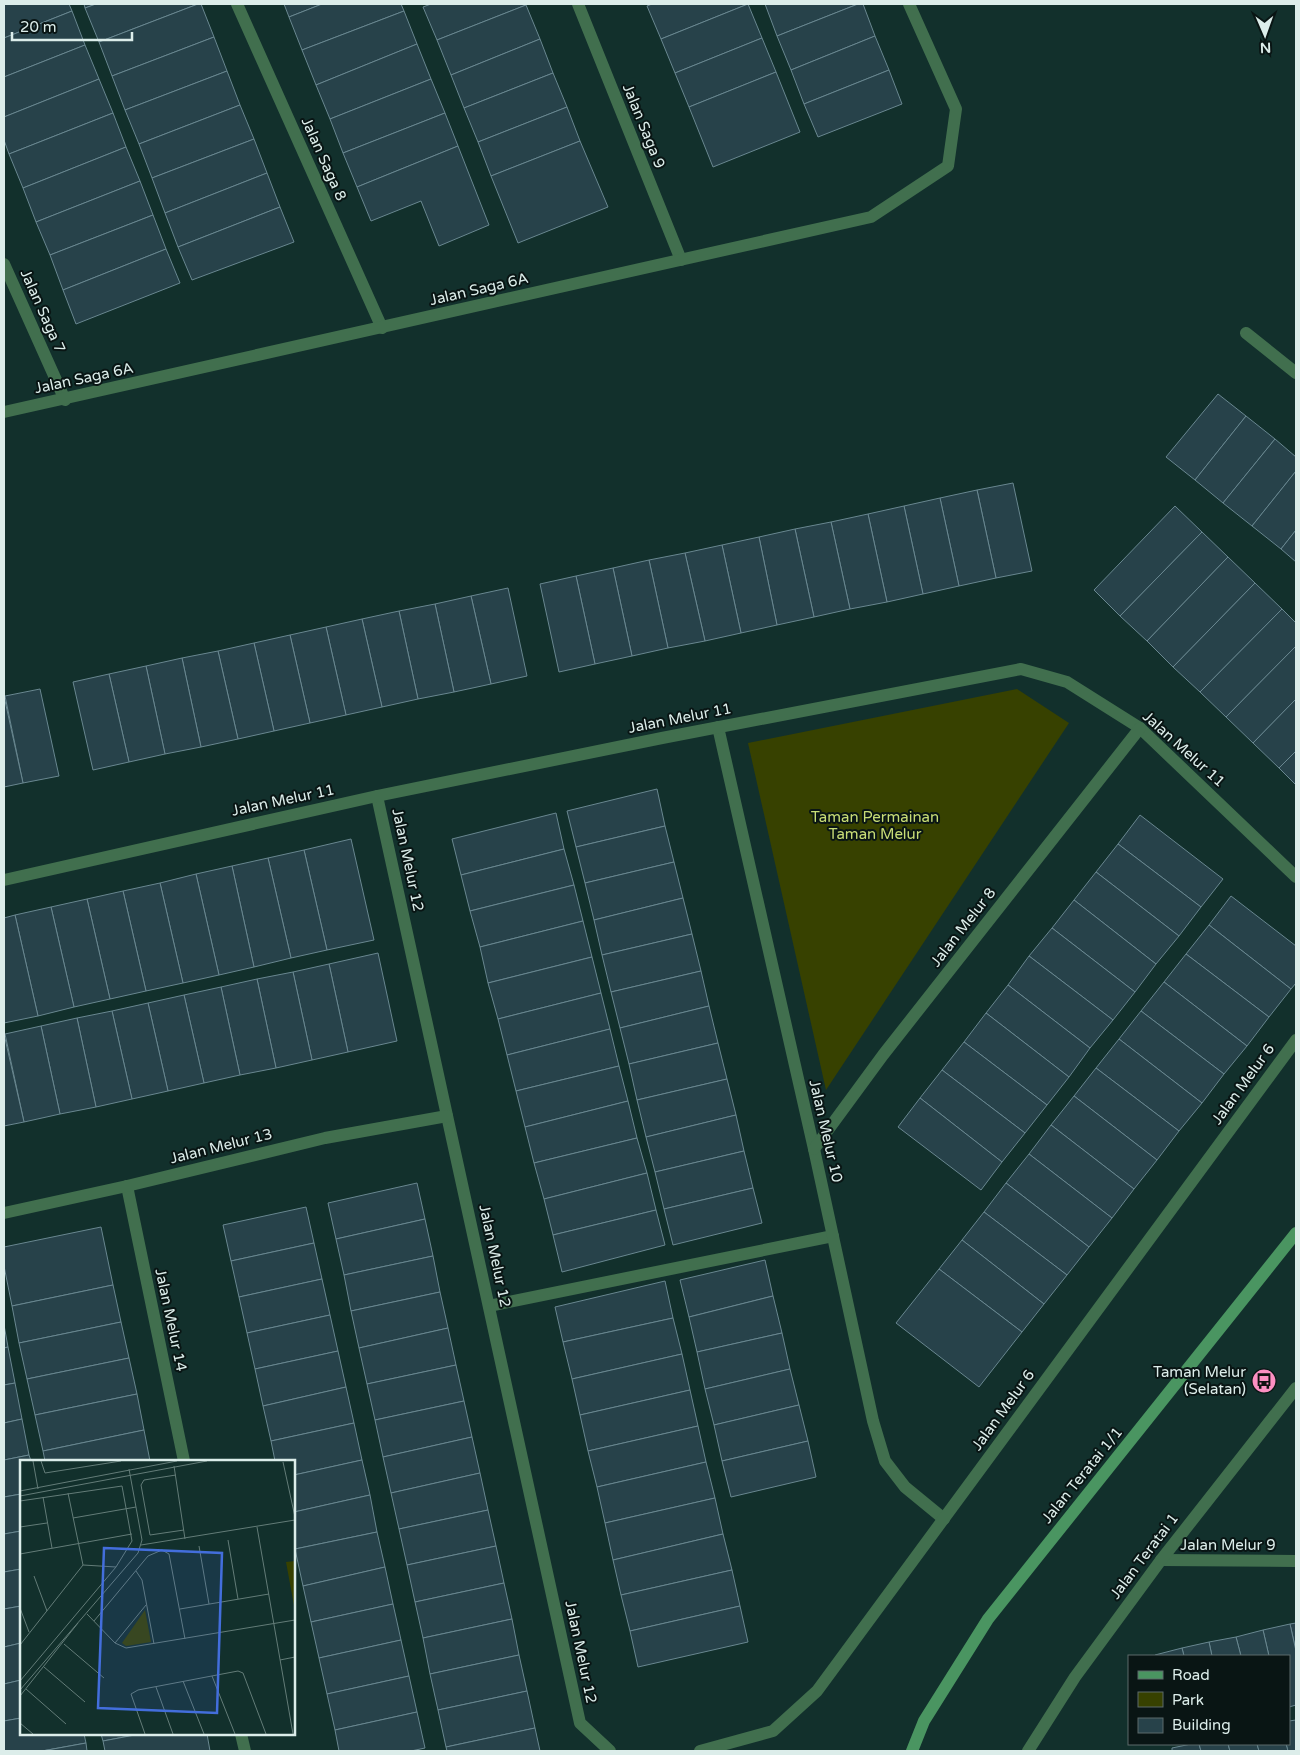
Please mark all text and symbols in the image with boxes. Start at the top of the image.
scale bar [12,10,132,42]
north arrow [1240,10,1290,60]
text: 20 m [20,18,57,36]
text: N [1260,39,1271,56]
street label: Jalan Saga 9 [619,81,669,171]
street label: Jalan Saga 8 [298,114,350,204]
street label: Jalan Saga 7 [17,266,69,356]
street label: Jalan Saga 6A [428,269,530,309]
street label: Jalan Saga 6A [33,359,135,397]
street label: Jalan Melur 11 [627,699,733,737]
street label: Jalan Melur 11 [1139,707,1229,791]
street label: Jalan Melur 11 [230,780,336,820]
street label: Jalan Melur 12 [388,807,428,913]
park label: Taman Permainan Taman Melur [811,808,939,843]
street label: Jalan Melur 8 [927,884,999,970]
street label: Jalan Melur 6 [1208,1040,1278,1128]
street label: Jalan Melur 10 [805,1078,847,1184]
street label: Jalan Melur 13 [168,1125,274,1167]
street label: Jalan Melur 12 [475,1203,515,1309]
street label: Jalan Melur 14 [151,1267,191,1373]
place label: Taman Melur (Selatan) [1153,1363,1246,1398]
street label: Jalan Melur 6 [968,1366,1038,1454]
bus stop icon: Taman Melur (Selatan) [1251,1368,1277,1394]
street label: Jalan Teratai 1/1 [1038,1423,1126,1527]
inset map [20,1460,295,1735]
street label: Jalan Teratai 1 [1106,1510,1182,1602]
street label: Jalan Melur 9 [1180,1536,1276,1554]
street label: Jalan Melur 12 [561,1599,601,1705]
legend [1128,1655,1290,1745]
text: Road [1172,1666,1210,1684]
text: Park [1172,1691,1204,1709]
text: Building [1172,1716,1231,1734]

